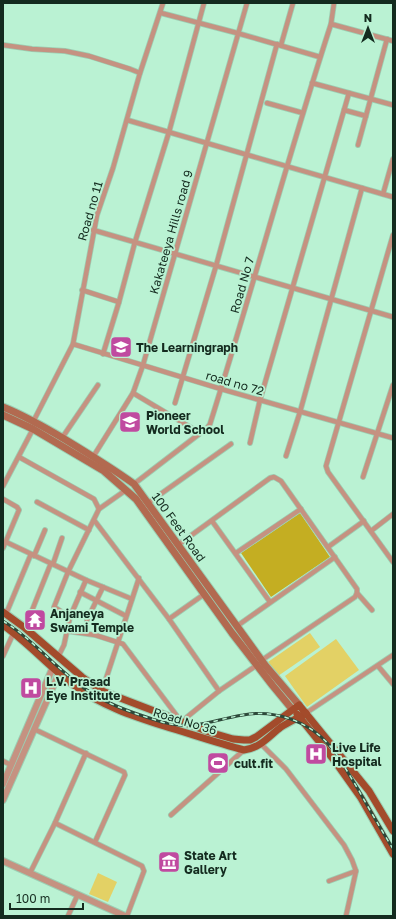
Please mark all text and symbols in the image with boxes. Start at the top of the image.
north arrow [348,8,388,48]
text: N [364,11,372,24]
street label: Kakateeya Hills road 9 [146,168,196,296]
street label: Road no 11 [74,179,106,243]
street label: Road No 7 [227,255,257,315]
school or university icon: The Learningraph [108,334,134,360]
place label: The Learningraph [136,340,238,355]
street label: road no 72 [204,368,266,398]
place label: Pioneer World School [146,408,224,437]
school or university icon: Pioneer World School [117,409,143,435]
street label: 100 Feet Road [149,489,209,565]
place label: Anjaneya Swami Temple [50,606,134,635]
temple icon: Anjaneya Swami Temple [22,607,48,633]
place label: L.V. Prasad Eye Institute [46,674,120,703]
hospital icon: L.V. Prasad Eye Institute [18,675,44,701]
street label: Road No 36 [151,704,219,738]
place label: Live Life Hospital [332,740,382,769]
hospital icon: Live Life Hospital [303,741,329,767]
sports icon: cult.fit [205,750,231,776]
place label: cult.fit [234,756,273,771]
place label: State Art Gallery [184,848,237,877]
museum icon: State Art Gallery [156,849,182,875]
scale bar [10,885,83,911]
text: 100 m [16,891,50,906]

